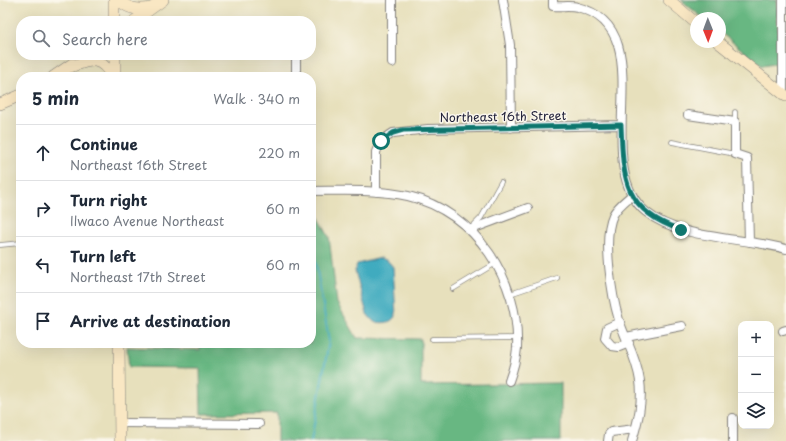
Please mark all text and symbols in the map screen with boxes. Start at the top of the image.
north arrow [690,12,726,48]
search box [16,16,316,60]
icon: search [30,27,52,49]
text: Search here [62,27,148,50]
text: 5 min [32,85,79,111]
text: Walk · 340 m [213,89,300,108]
street label: Northeast 16th Street [440,106,567,126]
text: Continue [70,132,138,155]
route start [372,132,390,150]
icon: ahead [32,142,54,164]
text: 220 m [258,143,300,162]
text: Northeast 16th Street [70,155,207,174]
text: Turn right [70,188,147,211]
icon: right [32,198,54,220]
text: 60 m [266,199,300,218]
text: Ilwaco Avenue Northeast [70,211,224,230]
route end [672,221,690,239]
text: Turn left [70,244,136,267]
icon: left [32,254,54,276]
text: 60 m [266,255,300,274]
text: Northeast 17th Street [70,267,206,286]
text: Arrive at destination [70,309,231,332]
icon: arrive [32,310,54,332]
map controls [738,321,774,429]
button: + [738,321,774,357]
button: − [738,357,774,393]
button: layers [738,393,774,429]

